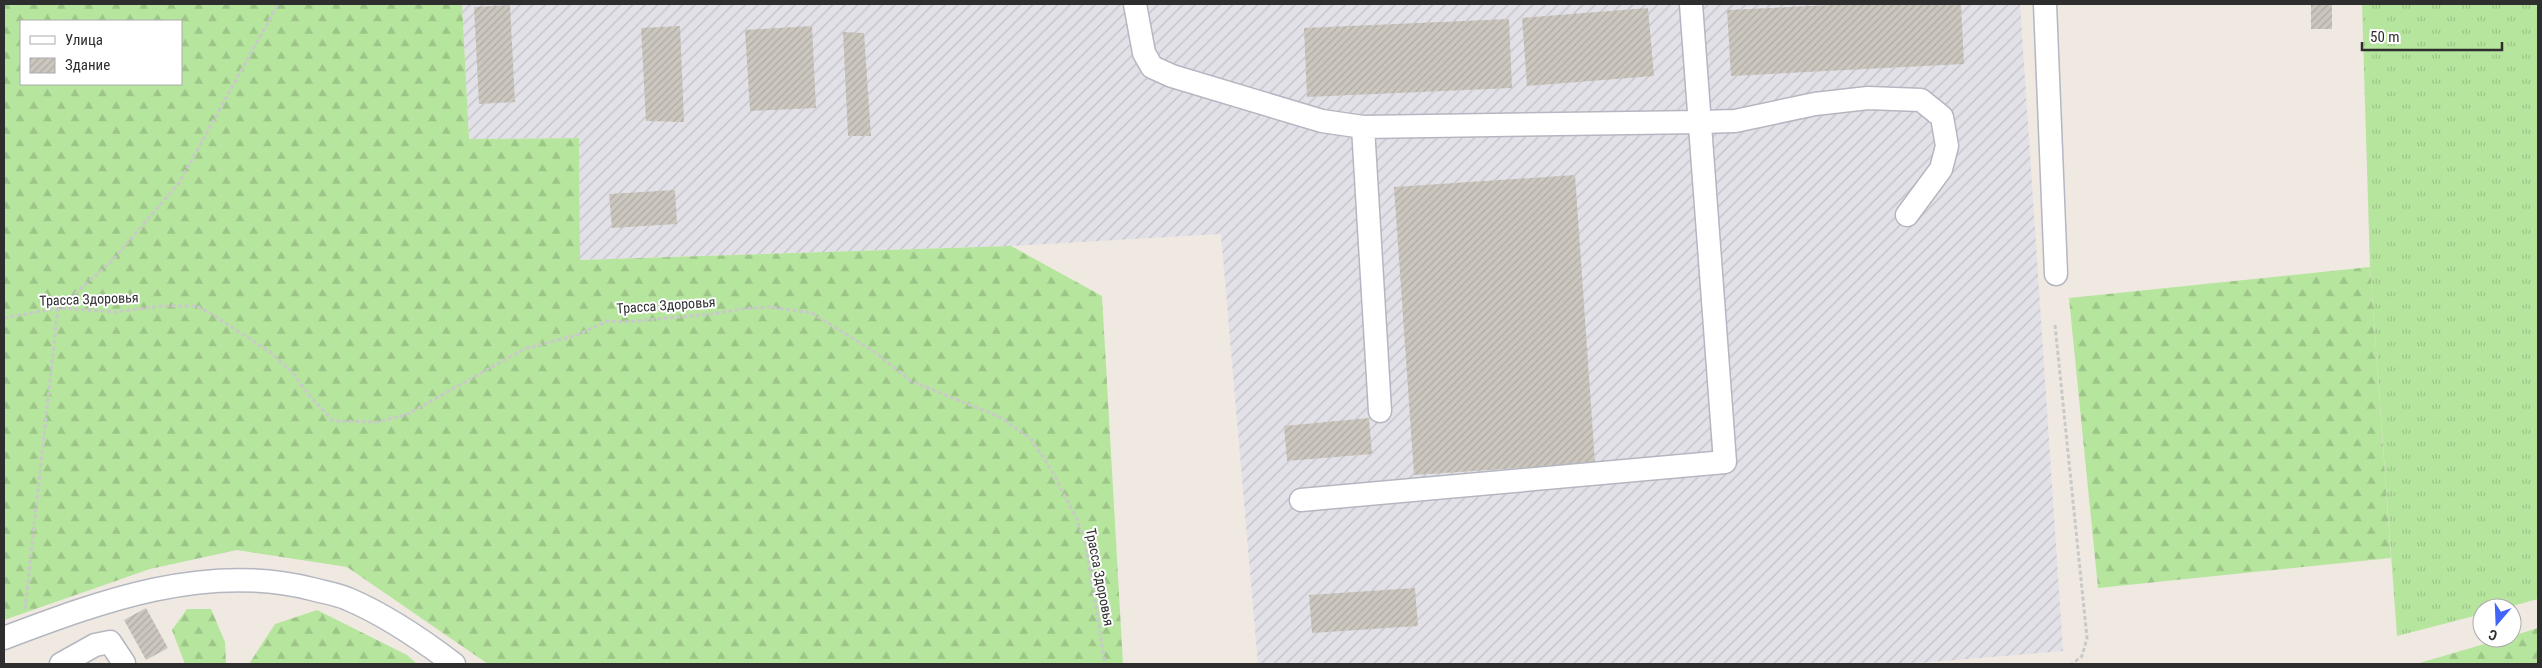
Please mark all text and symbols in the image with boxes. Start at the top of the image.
legend [20,20,182,85]
scale bar [2362,20,2502,52]
text: 50 m [2370,28,2400,46]
text: Улица [65,31,103,49]
text: Здание [65,56,110,74]
street label: Трасса Здоровья [39,289,139,309]
street label: Трасса Здоровья [616,294,716,316]
street label: Трасса Здоровья [1083,527,1117,627]
north arrow [2472,598,2522,648]
text: С [2486,626,2499,644]

